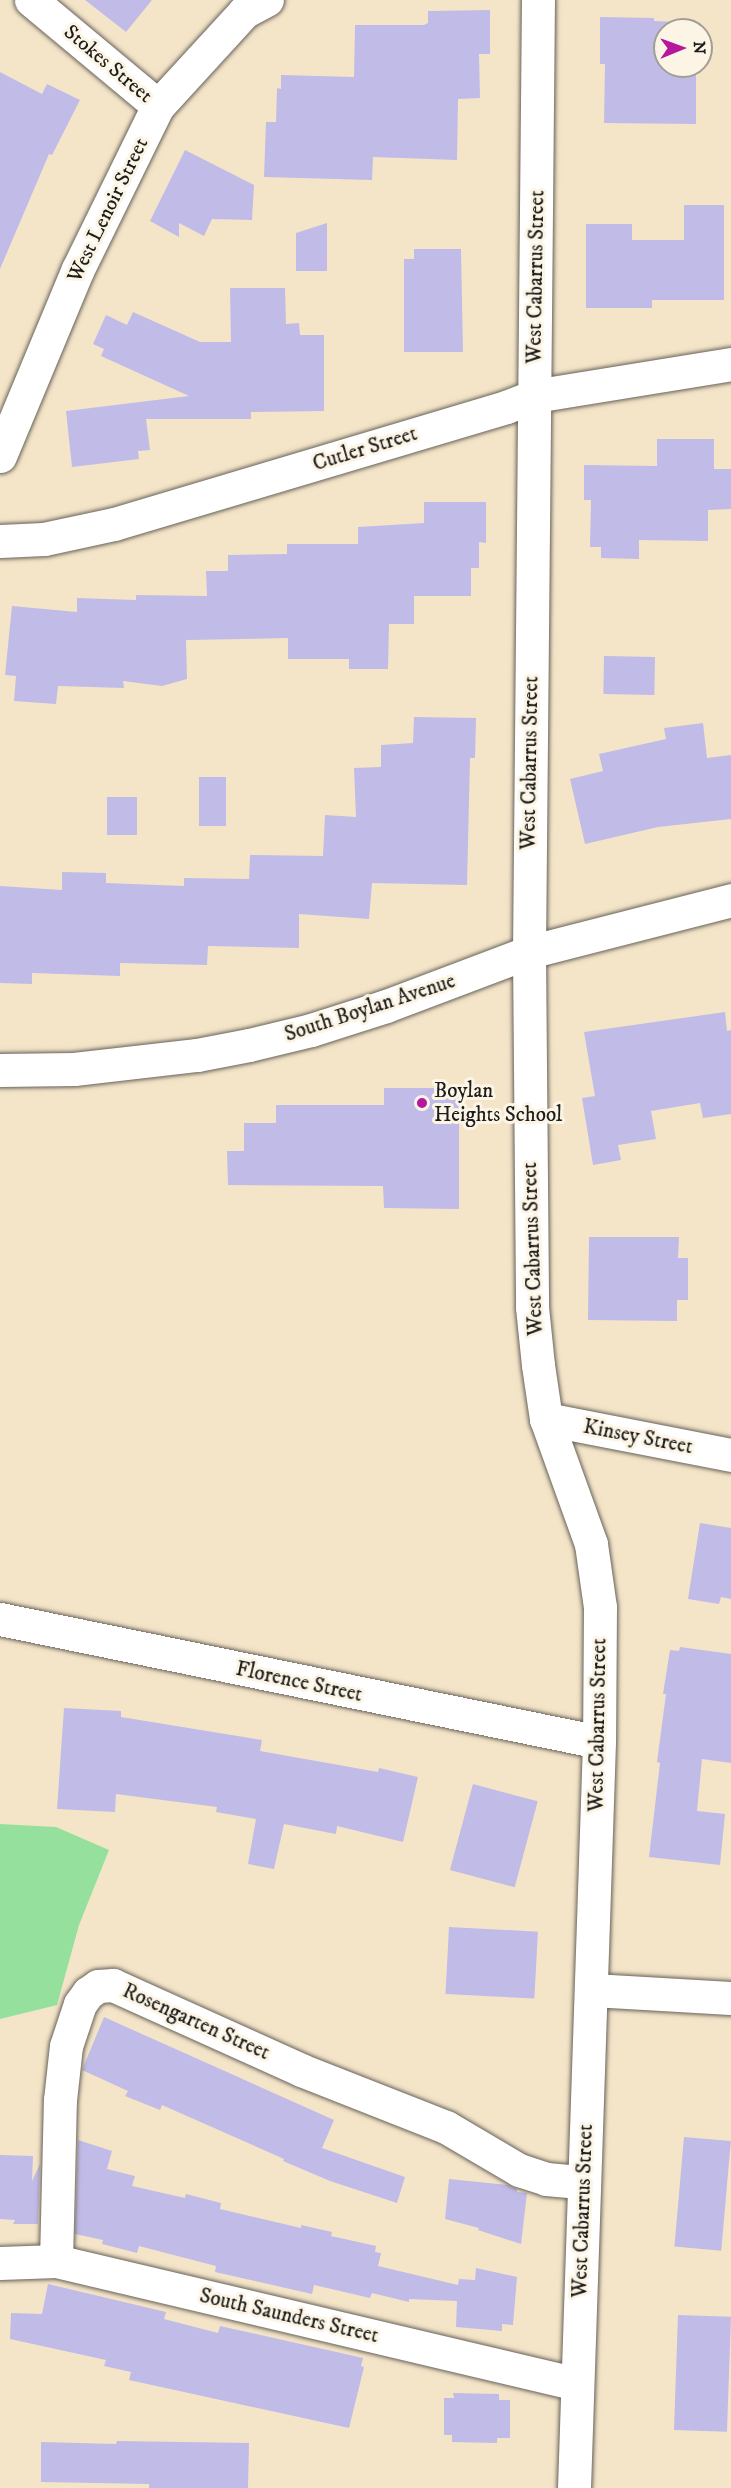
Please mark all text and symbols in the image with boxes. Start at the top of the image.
north arrow [653,18,713,78]
street label: Stokes Street [59,20,157,108]
text: N [689,41,709,54]
street label: West Lenoir Street [62,134,154,286]
street label: West Cabarrus Street [522,190,550,364]
street label: Cutler Street [310,421,420,477]
street label: West Cabarrus Street [516,676,544,850]
street label: South Boylan Avenue [281,969,459,1047]
place label: Boylan Heights School [434,1078,562,1128]
marker: Boylan Heights School [415,1096,429,1110]
street label: West Cabarrus Street [517,1162,549,1336]
street label: Kinsey Street [581,1414,695,1460]
street label: West Cabarrus Street [584,1638,612,1812]
street label: Florence Street [234,1656,364,1708]
street label: Rosengarten Street [119,1978,273,2066]
street label: West Cabarrus Street [567,2124,599,2298]
street label: South Saunders Street [197,2283,381,2349]

